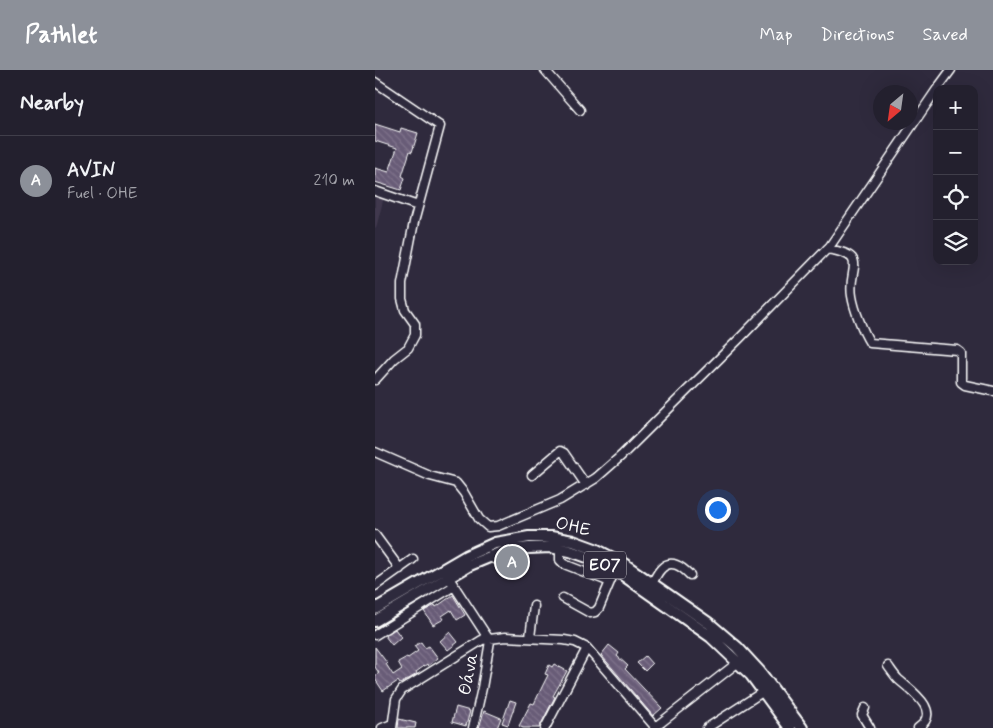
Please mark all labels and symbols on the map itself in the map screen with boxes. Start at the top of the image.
north arrow [873,85,918,130]
your location [705,497,731,523]
street label: ΟΗΕ [553,511,593,543]
pin: A [496,543,528,581]
road number: ΕΟ7 [584,552,626,578]
street label: Θάνα [453,651,485,697]

